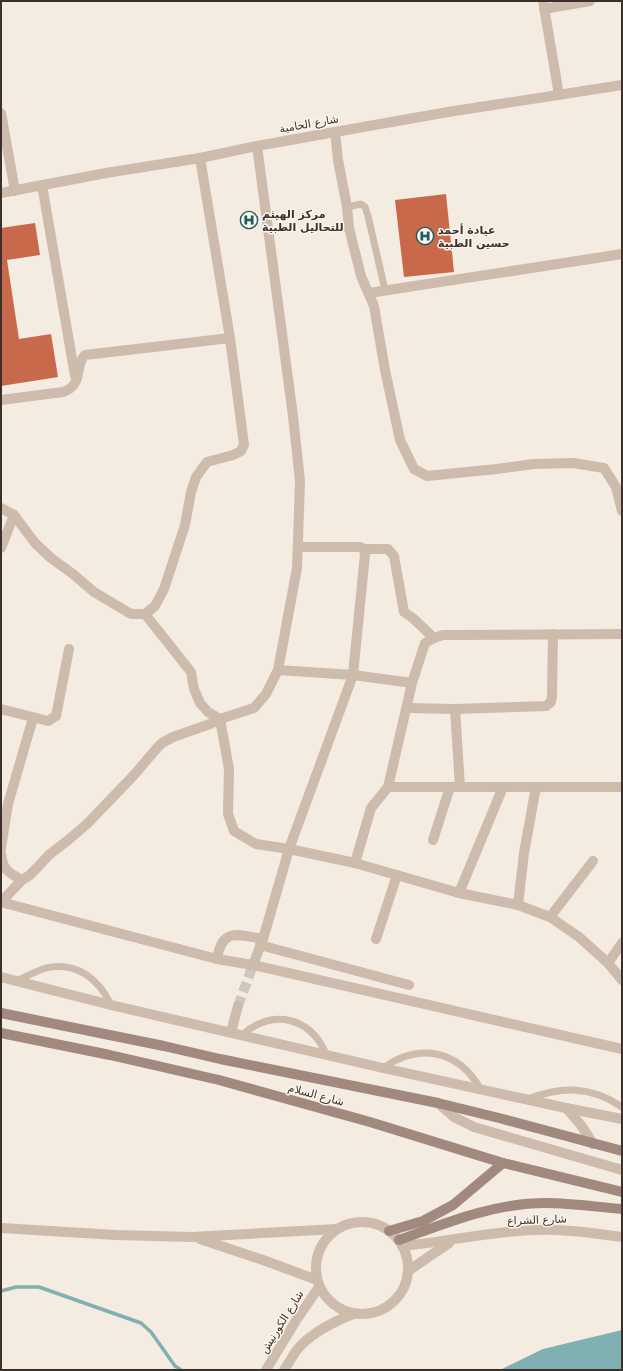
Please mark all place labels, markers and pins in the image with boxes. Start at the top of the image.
place label: مركز الهيثم للتحاليل الطبية [262,208,344,234]
hospital icon: مركز الهيثم للتحاليل الطبية [239,210,259,230]
place label: عيادة أحمد حسين الطبية [438,223,510,250]
hospital icon: عيادة أحمد حسين الطبية [415,226,435,246]

